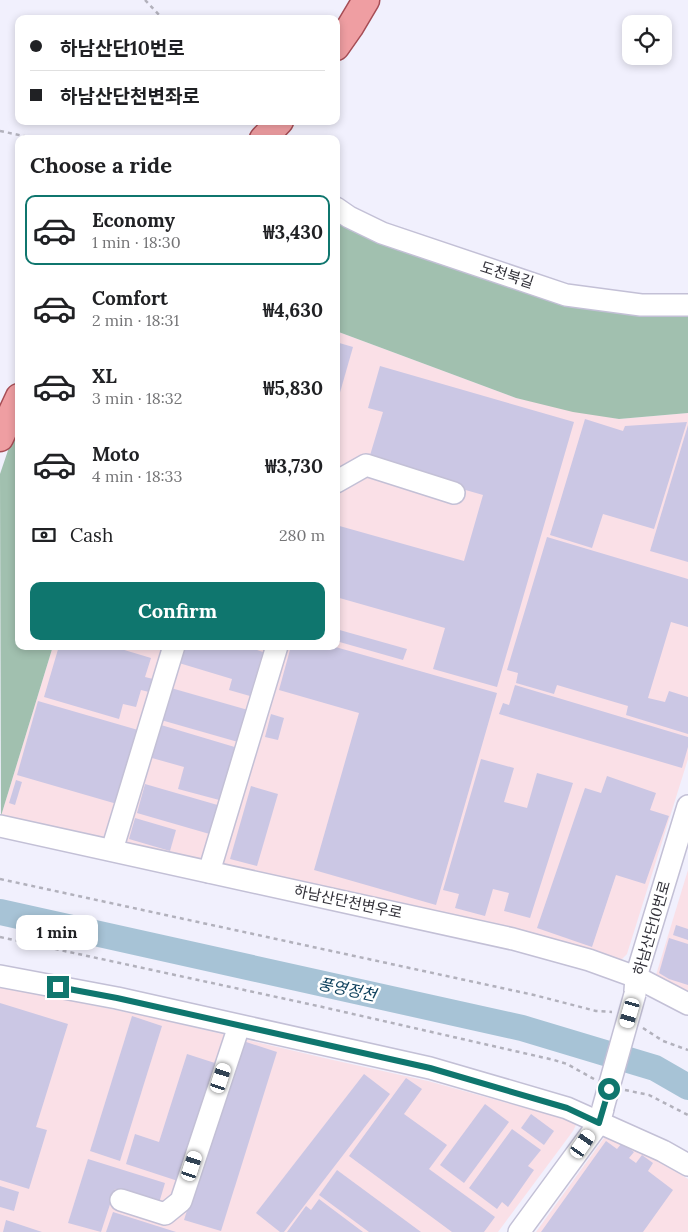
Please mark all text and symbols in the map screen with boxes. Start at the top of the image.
map controls [622,15,672,65]
button: locate [622,15,672,65]
text: 하남산단10번로 [60,36,185,60]
text: 하남산단천변좌로 [60,84,200,108]
text: Choose a ride [30,151,172,179]
icon: car [32,208,77,253]
text: Economy [92,208,175,232]
text: ₩3,430 [263,220,323,244]
text: 1 min · 18:30 [92,232,181,252]
street label: 도천북길 [478,257,536,292]
icon: car [32,286,77,331]
text: Comfort [92,286,168,310]
text: ₩4,630 [263,298,323,322]
text: 2 min · 18:31 [92,310,179,330]
icon: car [32,364,77,409]
text: XL [92,364,117,388]
text: ₩5,830 [263,376,323,400]
text: 3 min · 18:32 [92,388,182,408]
icon: car [32,442,77,487]
text: Moto [92,442,139,466]
text: ₩3,730 [265,454,323,478]
text: 4 min · 18:33 [92,466,182,486]
icon: cash [30,521,58,549]
text: Cash [70,523,113,547]
text: 280 m [279,525,325,545]
button: Confirm [30,582,325,640]
street label: 하남산단10번로 [629,878,674,977]
street label: 하남산단천변우로 [292,881,404,922]
callout: 1 min [17,914,99,950]
text: 1 min [37,922,77,942]
water label: 풍영정천 [316,973,380,1005]
route end [47,976,69,998]
car [618,997,641,1029]
car [209,1061,232,1095]
route start [598,1078,620,1100]
car [568,1127,597,1161]
car [180,1149,203,1183]

